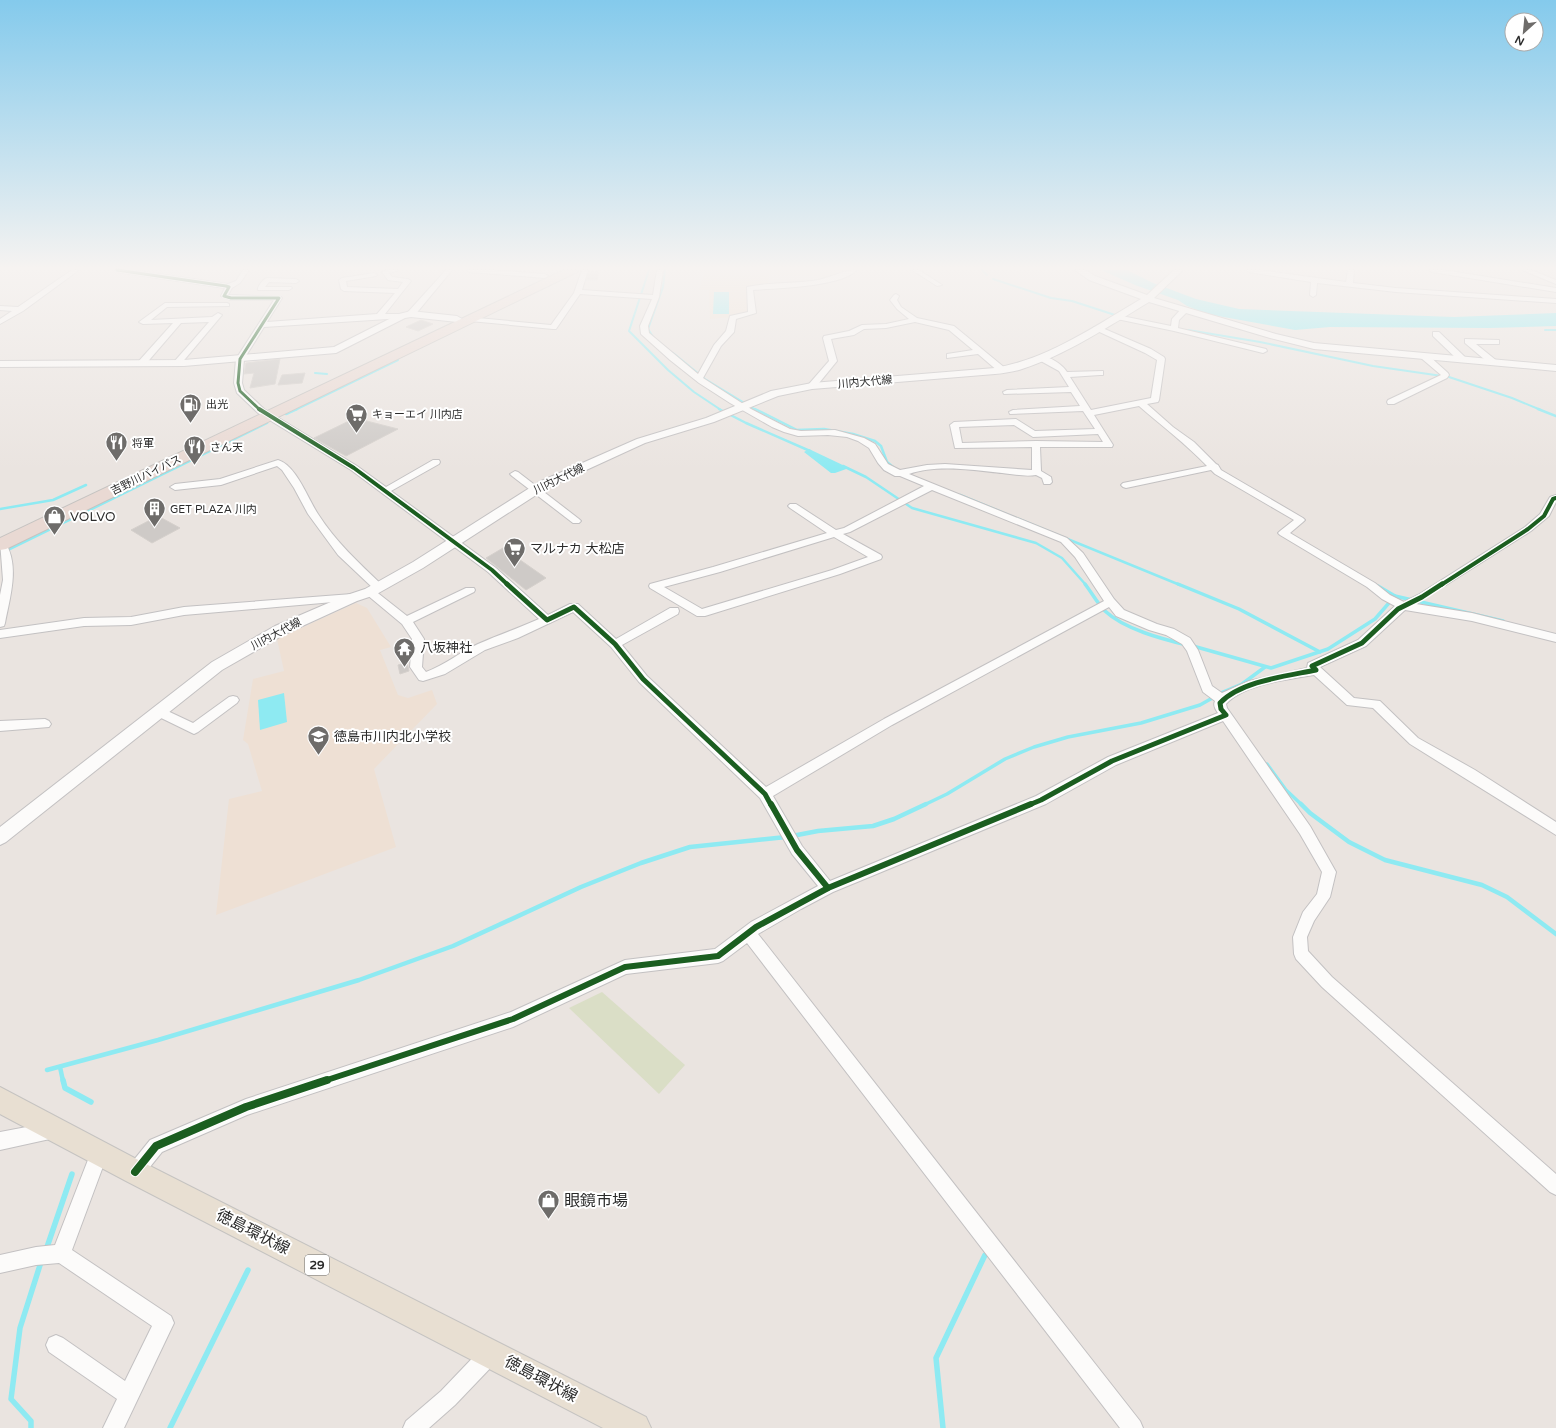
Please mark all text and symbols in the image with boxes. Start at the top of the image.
north arrow [1504,12,1544,52]
text: N [1513,33,1527,48]
street label: 川内大代線 [837,373,893,391]
fuel station icon: 出光 [178,391,204,424]
place label: 出光 [206,398,228,411]
supermarket icon: キョーエイ 川内店 [343,401,369,434]
place label: キョーエイ 川内店 [372,408,463,421]
restaurant icon: 将軍 [104,430,130,463]
restaurant icon: さん天 [182,434,208,467]
place label: 将軍 [132,437,154,450]
place label: さん天 [210,441,243,454]
street label: 吉野川バイパス [109,452,183,498]
street label: 川内大代線 [531,461,587,497]
building icon: GET PLAZA 川内 [142,496,168,529]
place label: GET PLAZA 川内 [170,503,257,516]
shop icon: VOLVO [42,504,68,537]
place label: VOLVO [70,509,116,525]
supermarket icon: マルナカ 大松店 [501,536,527,569]
place label: マルナカ 大松店 [530,541,624,557]
street label: 川内大代線 [249,615,303,653]
temple icon: 八坂神社 [391,635,417,668]
place label: 八坂神社 [420,640,472,656]
school or university icon: 徳島市川内北小学校 [306,724,332,757]
place label: 徳島市川内北小学校 [334,729,451,745]
shop icon: 眼鏡市場 [535,1188,561,1221]
place label: 眼鏡市場 [564,1191,628,1211]
street label: 徳島環状線 [213,1205,293,1259]
road number: 29 [305,1255,329,1275]
street label: 徳島環状線 [501,1351,581,1407]

